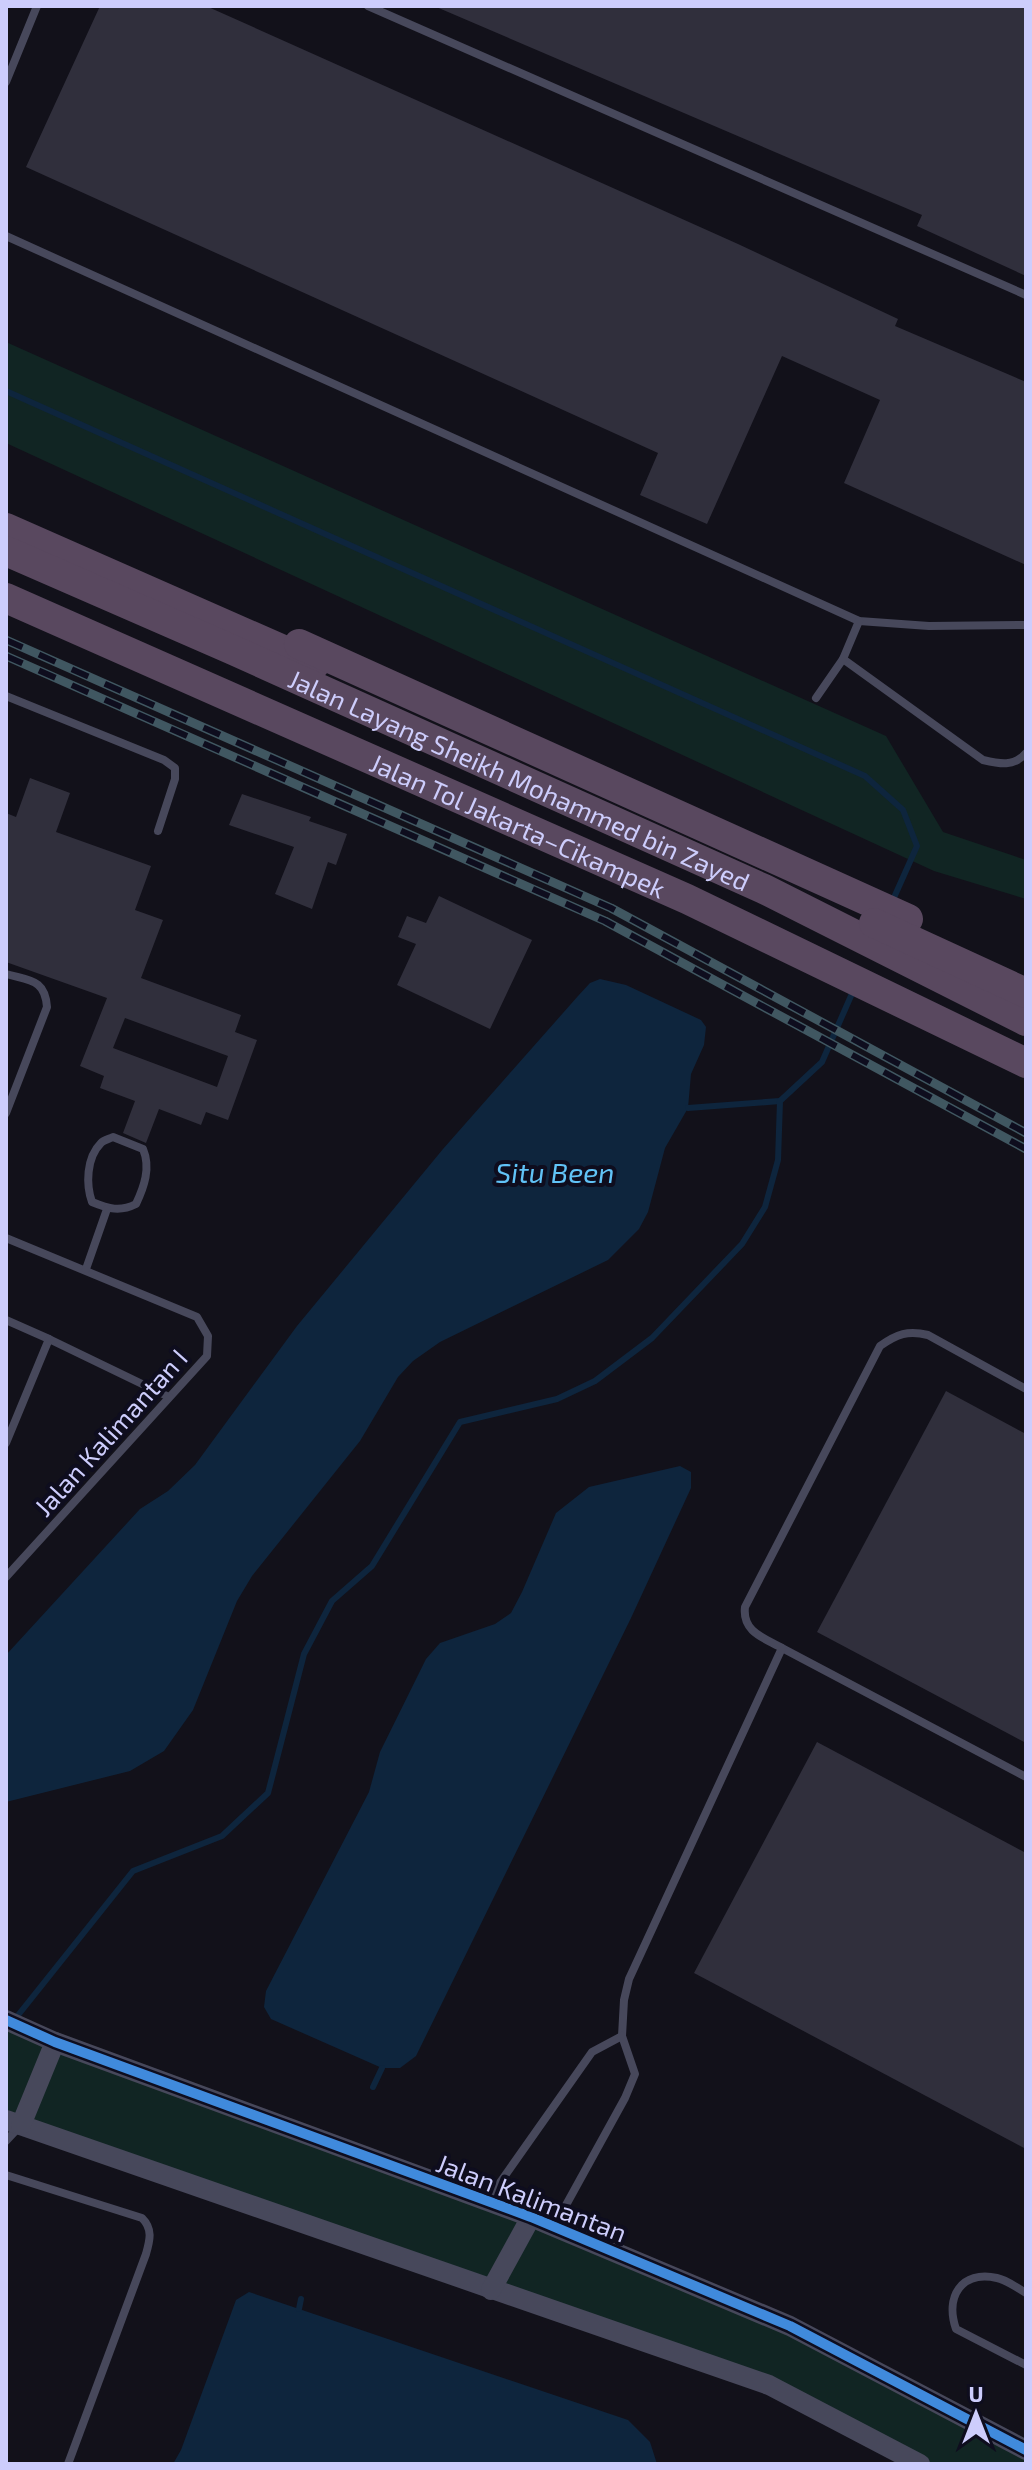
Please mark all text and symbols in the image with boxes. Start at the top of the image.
street label: Jalan Layang Sheikh Mohammed bin Zayed [284,662,755,896]
street label: Jalan Tol Jakarta–Cikampek [366,746,671,903]
water label: Situ Been [496,1155,614,1189]
street label: Jalan Kalimantan I [27,1342,193,1522]
street label: Jalan Kalimantan [432,2146,632,2248]
north arrow [936,2374,1016,2454]
text: U [968,2380,984,2406]

